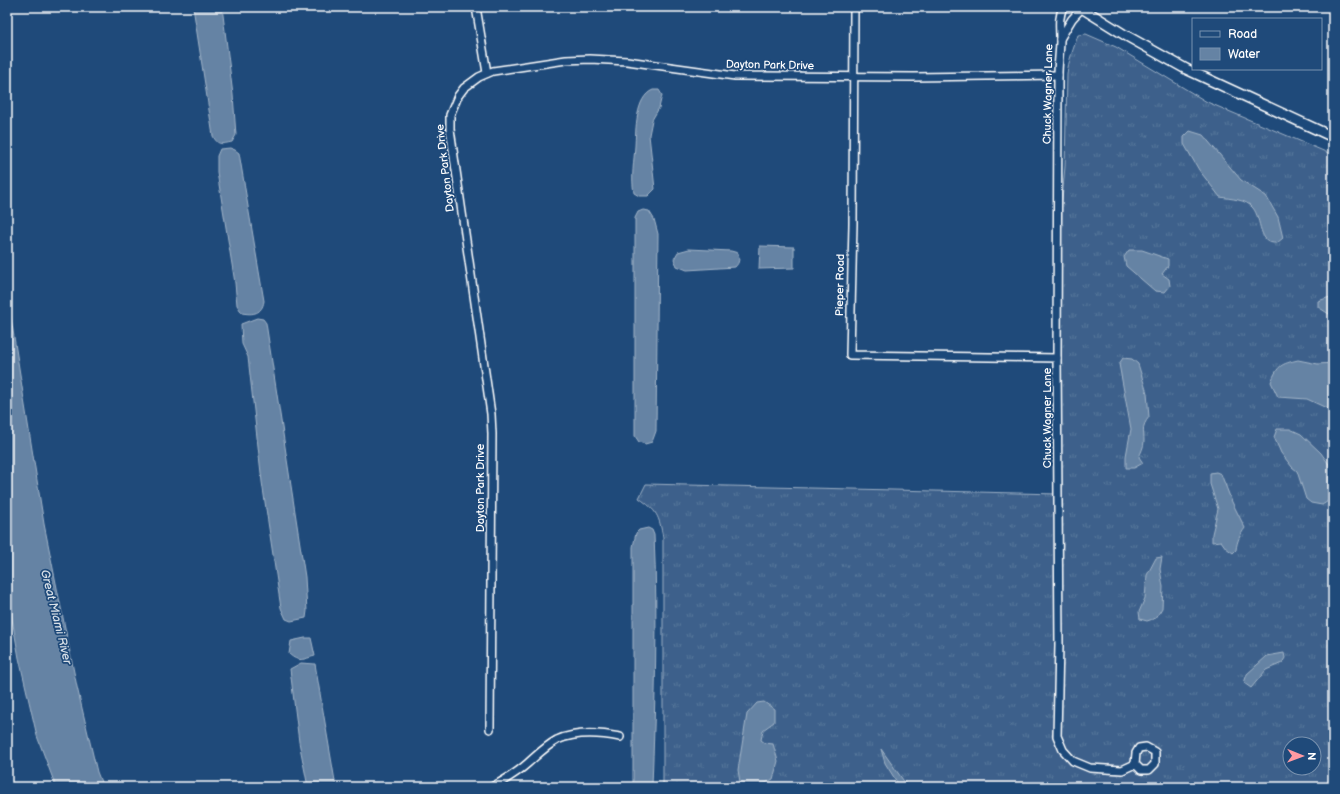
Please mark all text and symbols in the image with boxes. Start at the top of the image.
legend [1192,18,1322,70]
text: Road [1228,27,1257,42]
street label: Chuck Wagner Lane [1041,43,1055,144]
text: Water [1228,47,1260,62]
street label: Dayton Park Drive [726,58,815,72]
street label: Dayton Park Drive [433,123,457,213]
street label: Pieper Road [833,254,847,316]
street label: Chuck Wagner Lane [1041,367,1054,468]
street label: Dayton Park Drive [474,443,487,532]
water label: Great Miami River [37,568,75,668]
north arrow [1282,736,1322,776]
text: N [1305,752,1318,760]

